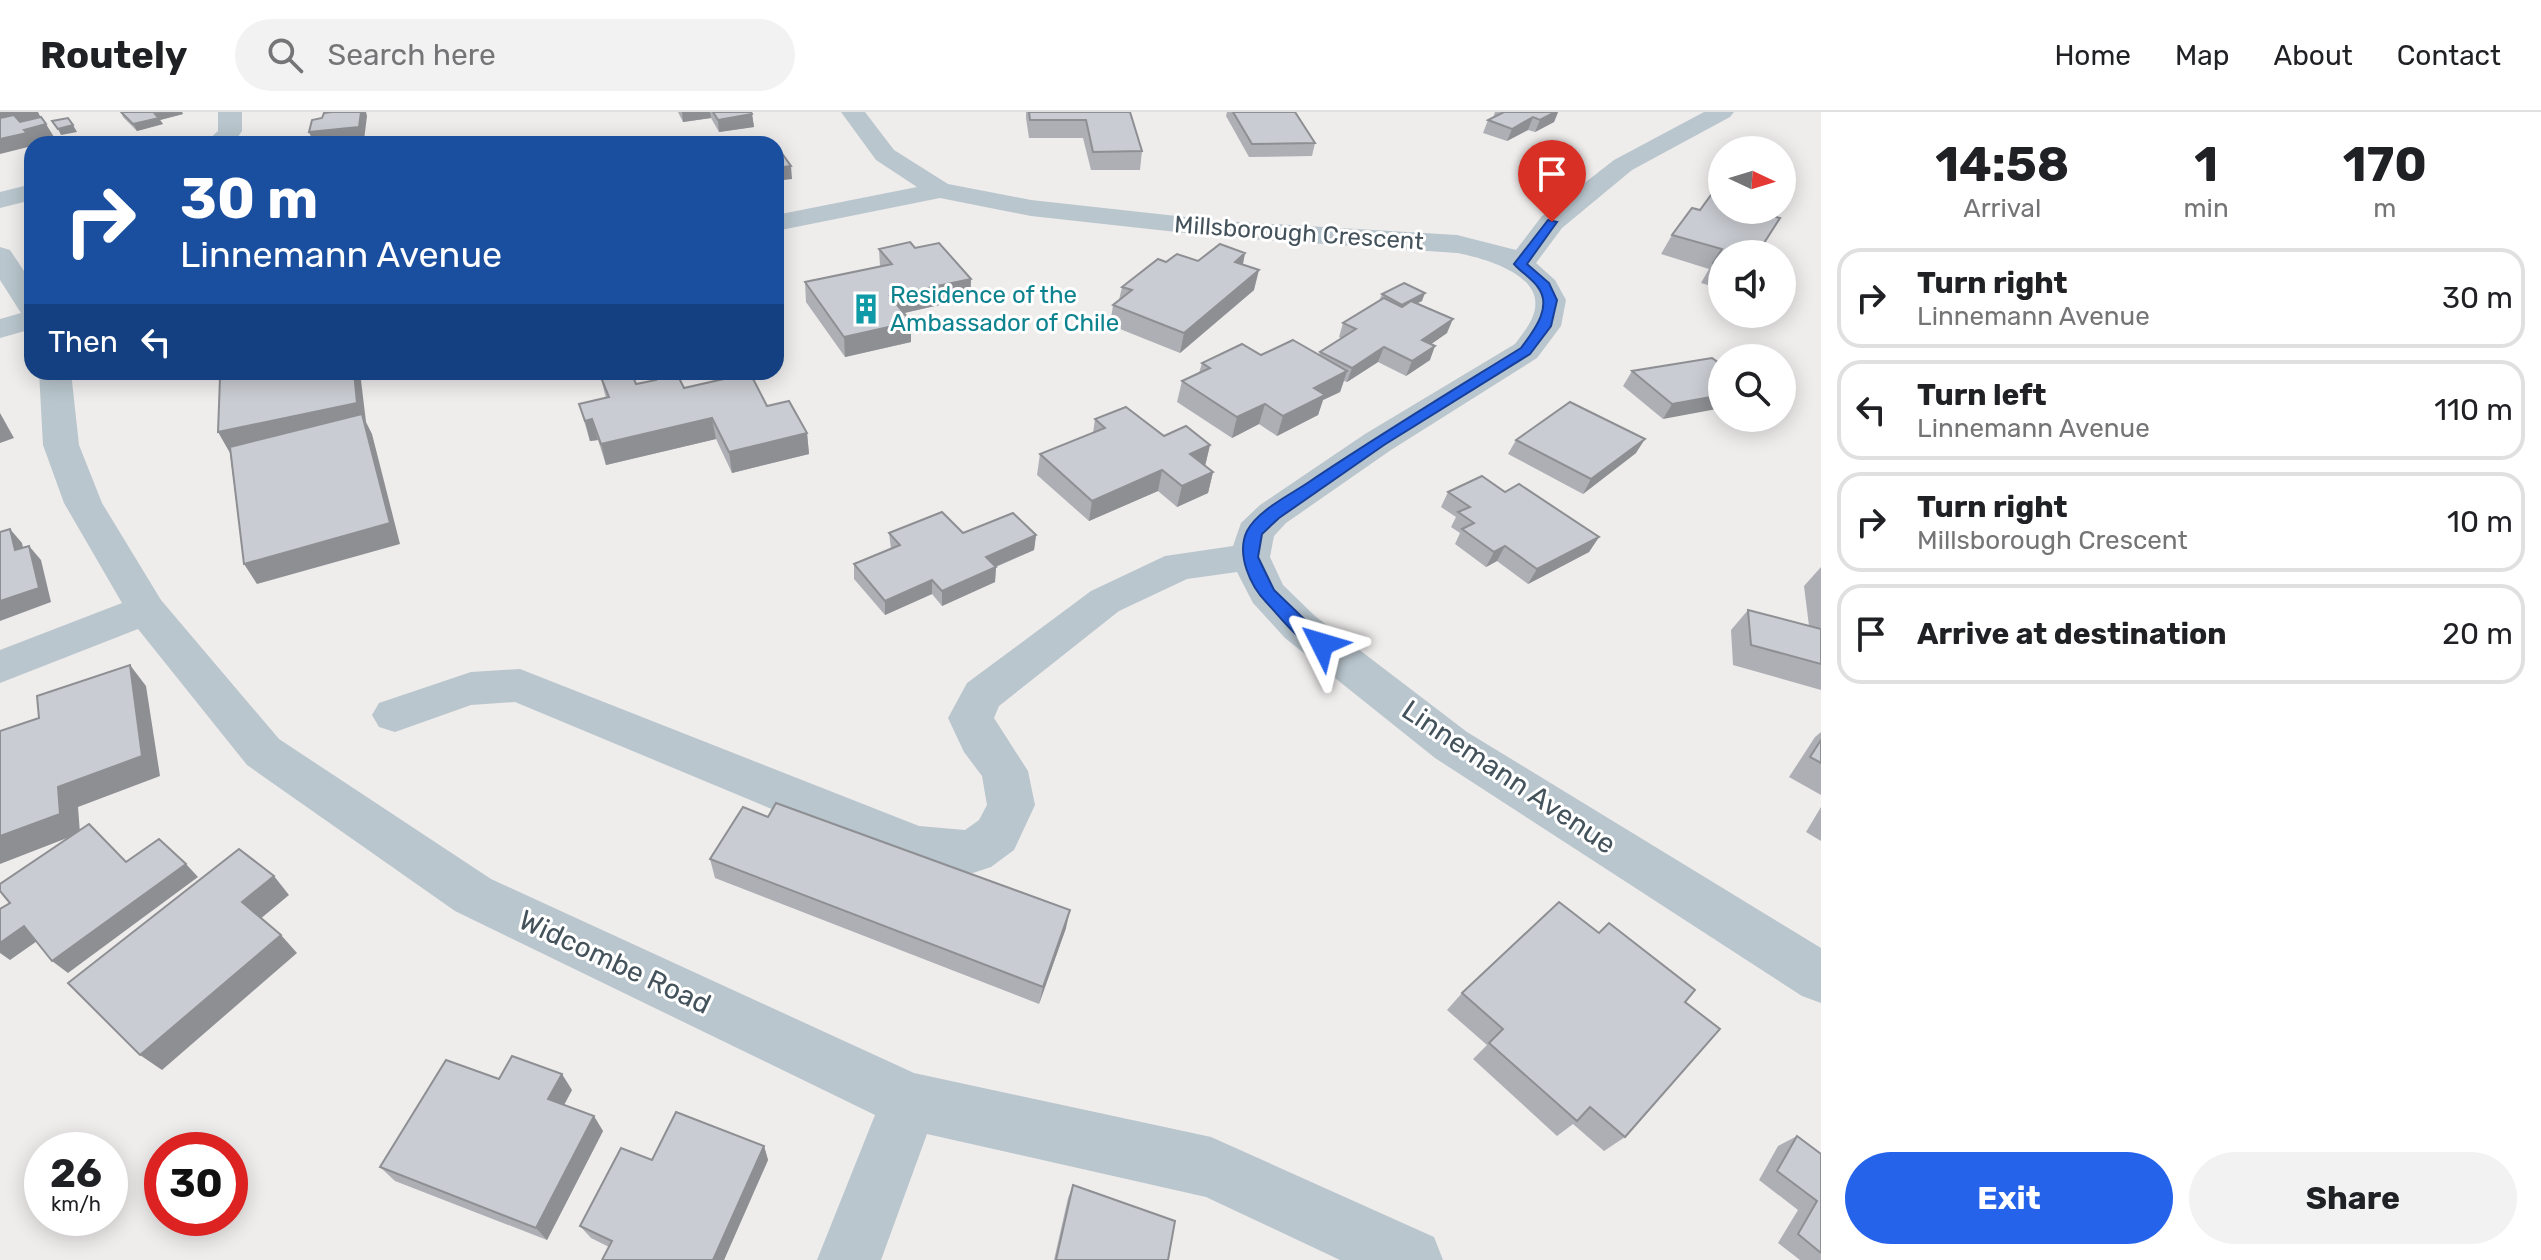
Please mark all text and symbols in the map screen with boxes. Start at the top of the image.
search box [235,19,795,91]
text: Routely [40,32,187,78]
icon: search [263,33,307,77]
text: Search here [327,37,496,73]
text: Home [2054,39,2131,72]
text: Map [2175,39,2229,72]
text: About [2273,39,2353,72]
text: Contact [2397,39,2501,72]
north arrow [1708,136,1796,224]
map controls [1708,136,1796,432]
text: 14:58 [1935,136,2069,193]
text: 1 [2194,136,2218,193]
text: 170 [2343,136,2427,193]
pin [1518,140,1586,222]
icon: arrive [1530,152,1574,196]
text: 30 m [180,166,318,232]
icon: right [48,168,152,272]
text: Arrival [1963,193,2041,224]
text: min [2183,193,2229,224]
text: m [2373,193,2396,224]
street label: Millsborough Crescent [1173,210,1425,256]
text: Linnemann Avenue [180,233,502,276]
button: sound [1708,240,1796,328]
text: Turn right [1917,265,2068,301]
icon: right [1849,276,1893,320]
text: 30 m [2442,280,2513,316]
place label: Residence of the Ambassador of Chile [890,281,1119,337]
building icon: Residence of the Ambassador of Chile [849,292,883,326]
text: Linnemann Avenue [1917,301,2150,332]
icon: left [134,320,178,364]
text: Then [48,324,118,360]
button: search [1708,344,1796,432]
text: Turn left [1917,377,2047,413]
icon: left [1849,388,1893,432]
text: 110 m [2434,392,2513,428]
text: Linnemann Avenue [1917,413,2150,444]
text: Turn right [1917,489,2068,525]
icon: right [1849,500,1893,544]
text: 10 m [2447,504,2513,540]
text: Millsborough Crescent [1917,525,2188,556]
position arrow [1280,602,1364,686]
icon: arrive [1849,612,1893,656]
text: Arrive at destination [1917,616,2227,652]
text: 20 m [2442,616,2513,652]
street label: Linnemann Avenue [1396,693,1622,861]
street label: Widcombe Road [514,903,716,1021]
speed limit sign: 30 [144,1132,248,1236]
text: 26 [50,1150,102,1197]
button: Exit [1845,1152,2173,1244]
button: Share [2189,1152,2517,1244]
text: km/h [51,1192,101,1216]

